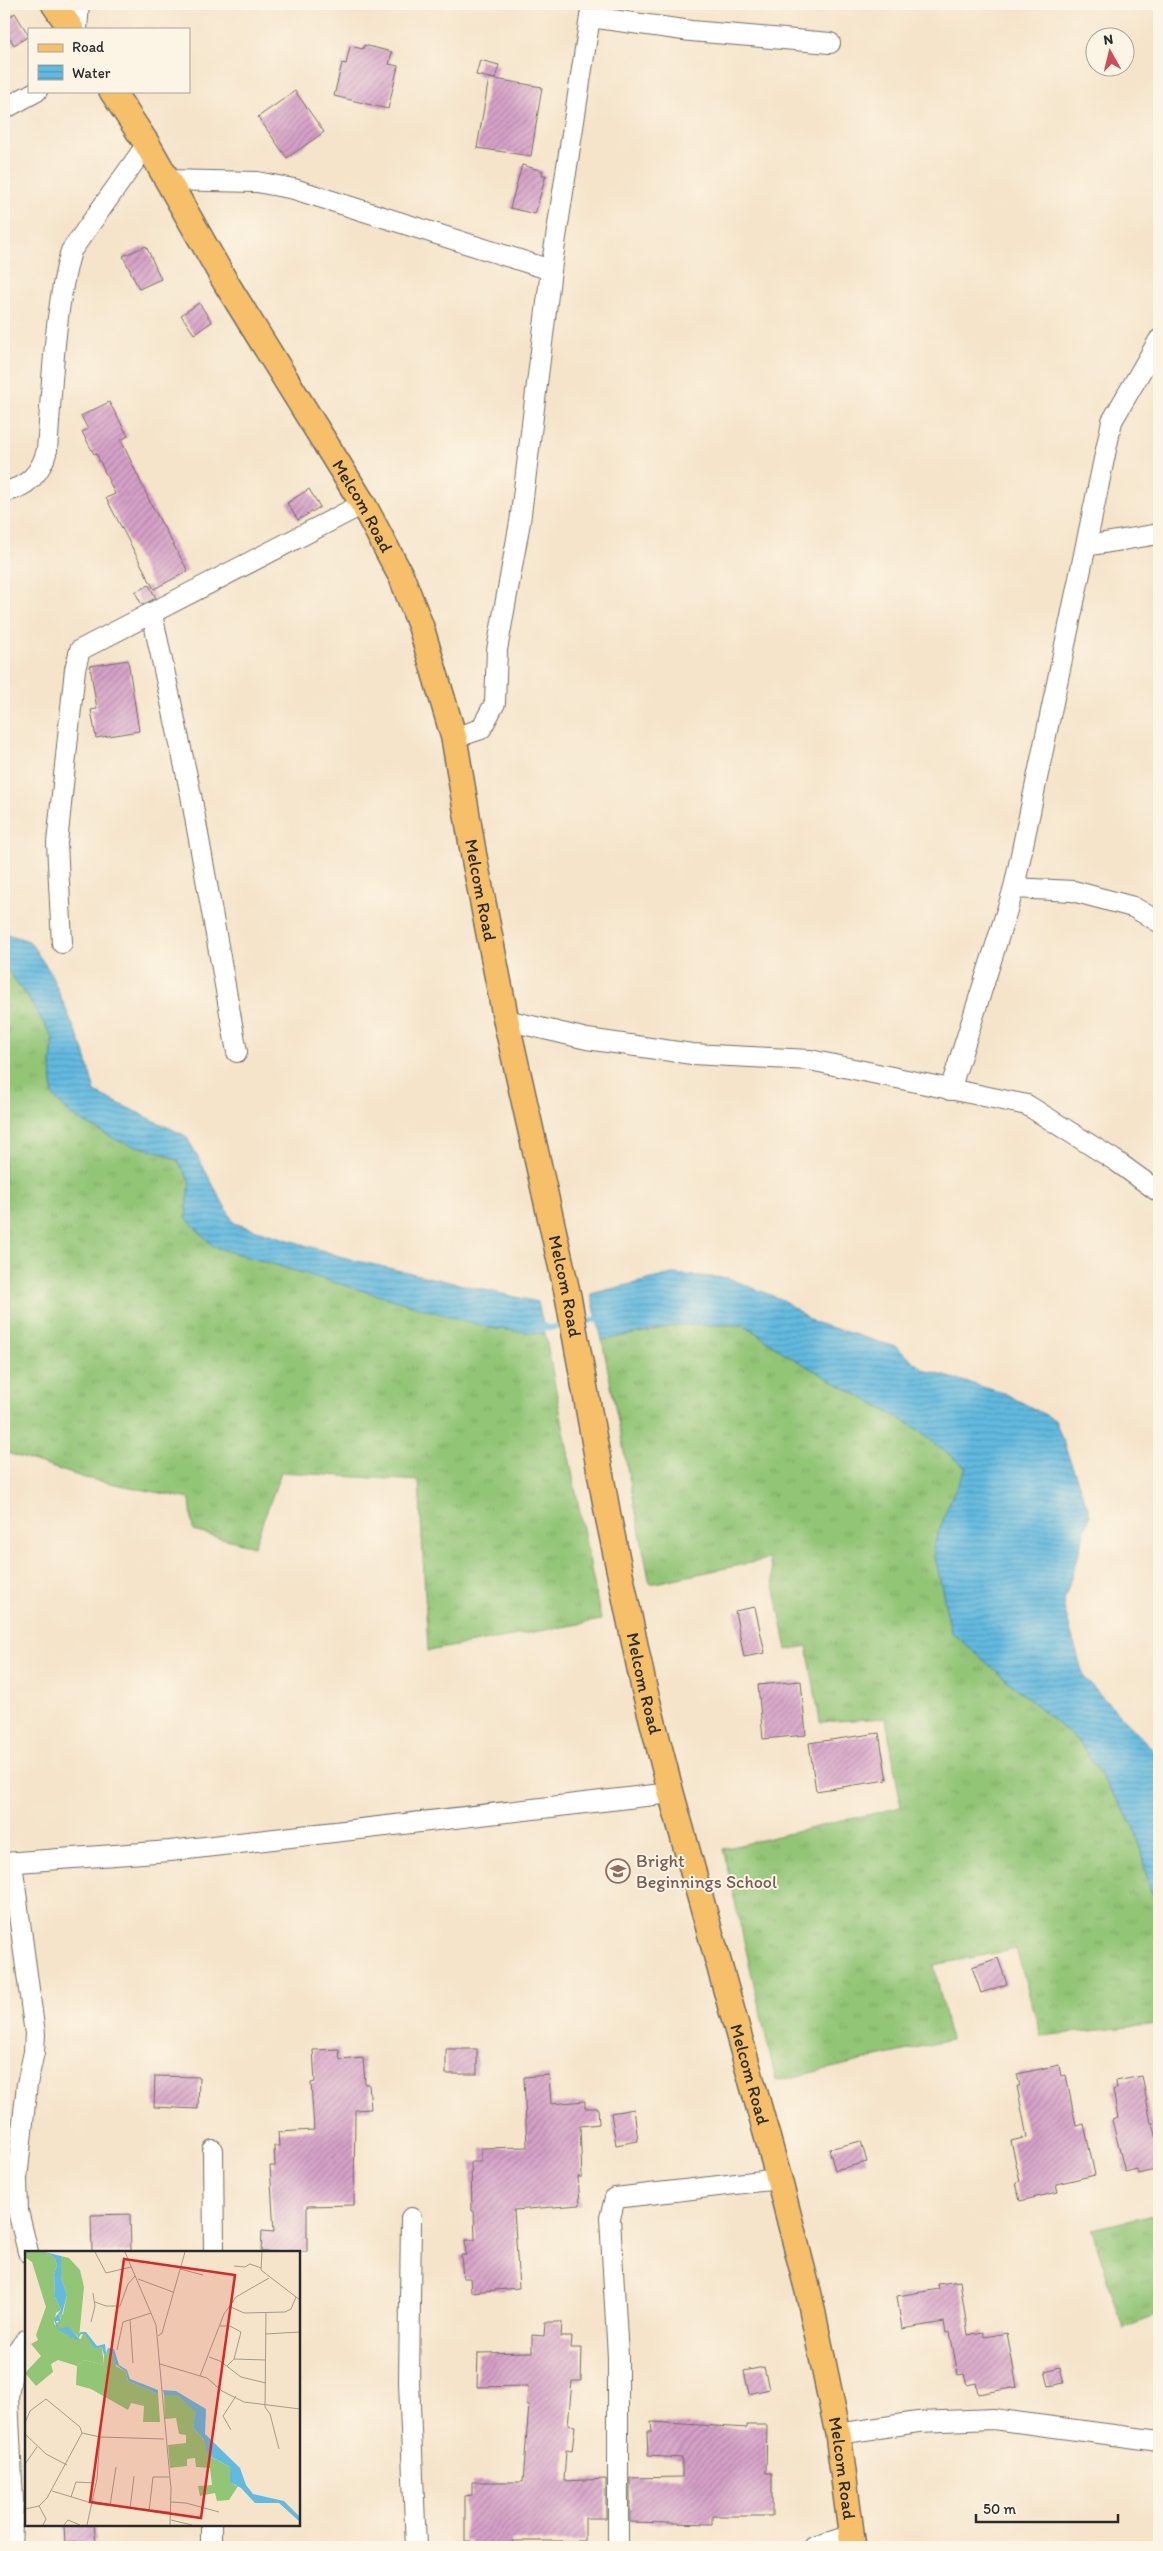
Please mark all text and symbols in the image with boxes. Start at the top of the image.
legend [28,28,190,92]
north arrow [1086,28,1136,78]
text: N [1102,31,1114,49]
text: Road [72,38,105,56]
text: Water [72,64,111,82]
street label: Melcom Road [327,455,398,556]
street label: Melcom Road [460,837,501,943]
street label: Melcom Road [544,1233,586,1339]
street label: Melcom Road [622,1631,666,1737]
place label: Bright Beginnings School [636,1850,777,1893]
school or university icon: Bright Beginnings School [605,1858,631,1884]
street label: Melcom Road [725,2021,774,2127]
inset map [25,2251,300,2526]
street label: Melcom Road [824,2415,860,2521]
scale bar [976,2491,1118,2523]
text: 50 m [983,2500,1016,2518]

